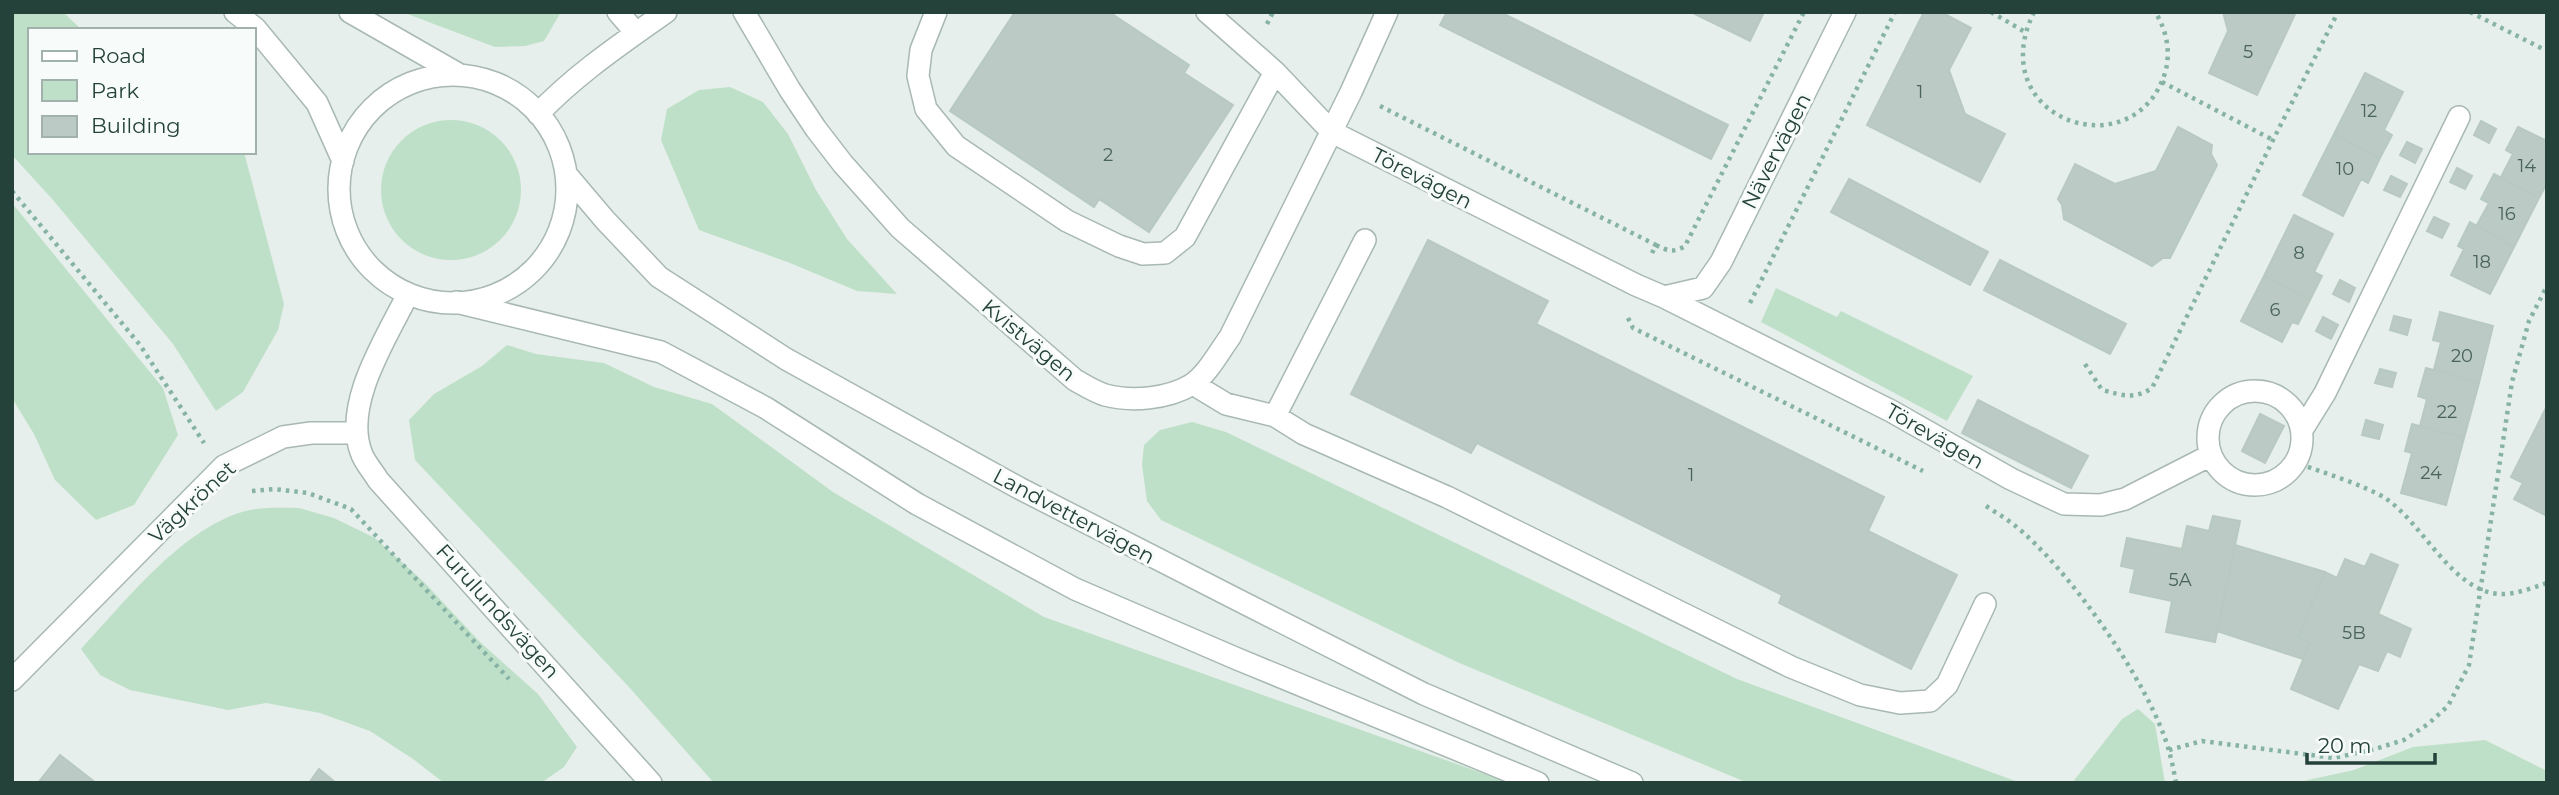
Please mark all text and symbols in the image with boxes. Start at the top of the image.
legend [28,28,256,154]
house number: 5 [2243,41,2253,63]
text: Road [91,43,146,68]
text: Park [91,78,139,103]
house number: 1 [1917,81,1923,103]
street label: Nävervägen [1736,89,1816,213]
house number: 12 [2361,100,2377,122]
text: Building [91,113,181,138]
street label: Törevägen [1368,142,1476,214]
house number: 2 [1103,144,1113,166]
house number: 14 [2518,155,2536,177]
house number: 10 [2336,158,2354,180]
house number: 16 [2498,203,2516,225]
house number: 8 [2293,242,2305,264]
house number: 18 [2473,251,2491,273]
street label: Kvistvägen [977,294,1081,386]
house number: 6 [2270,299,2281,321]
house number: 20 [2451,345,2473,367]
street label: Törevägen [1881,398,1989,474]
house number: 22 [2437,401,2457,423]
street label: Vägkrönet [143,456,241,548]
house number: 24 [2420,462,2442,484]
street label: Landvettervägen [989,463,1159,569]
house number: 1 [1688,464,1694,486]
street label: Furulundsvägen [431,539,565,683]
house number: 5A [2168,569,2192,591]
house number: 5B [2342,622,2366,644]
scale bar [2307,722,2435,766]
text: 20 m [2318,733,2372,758]

